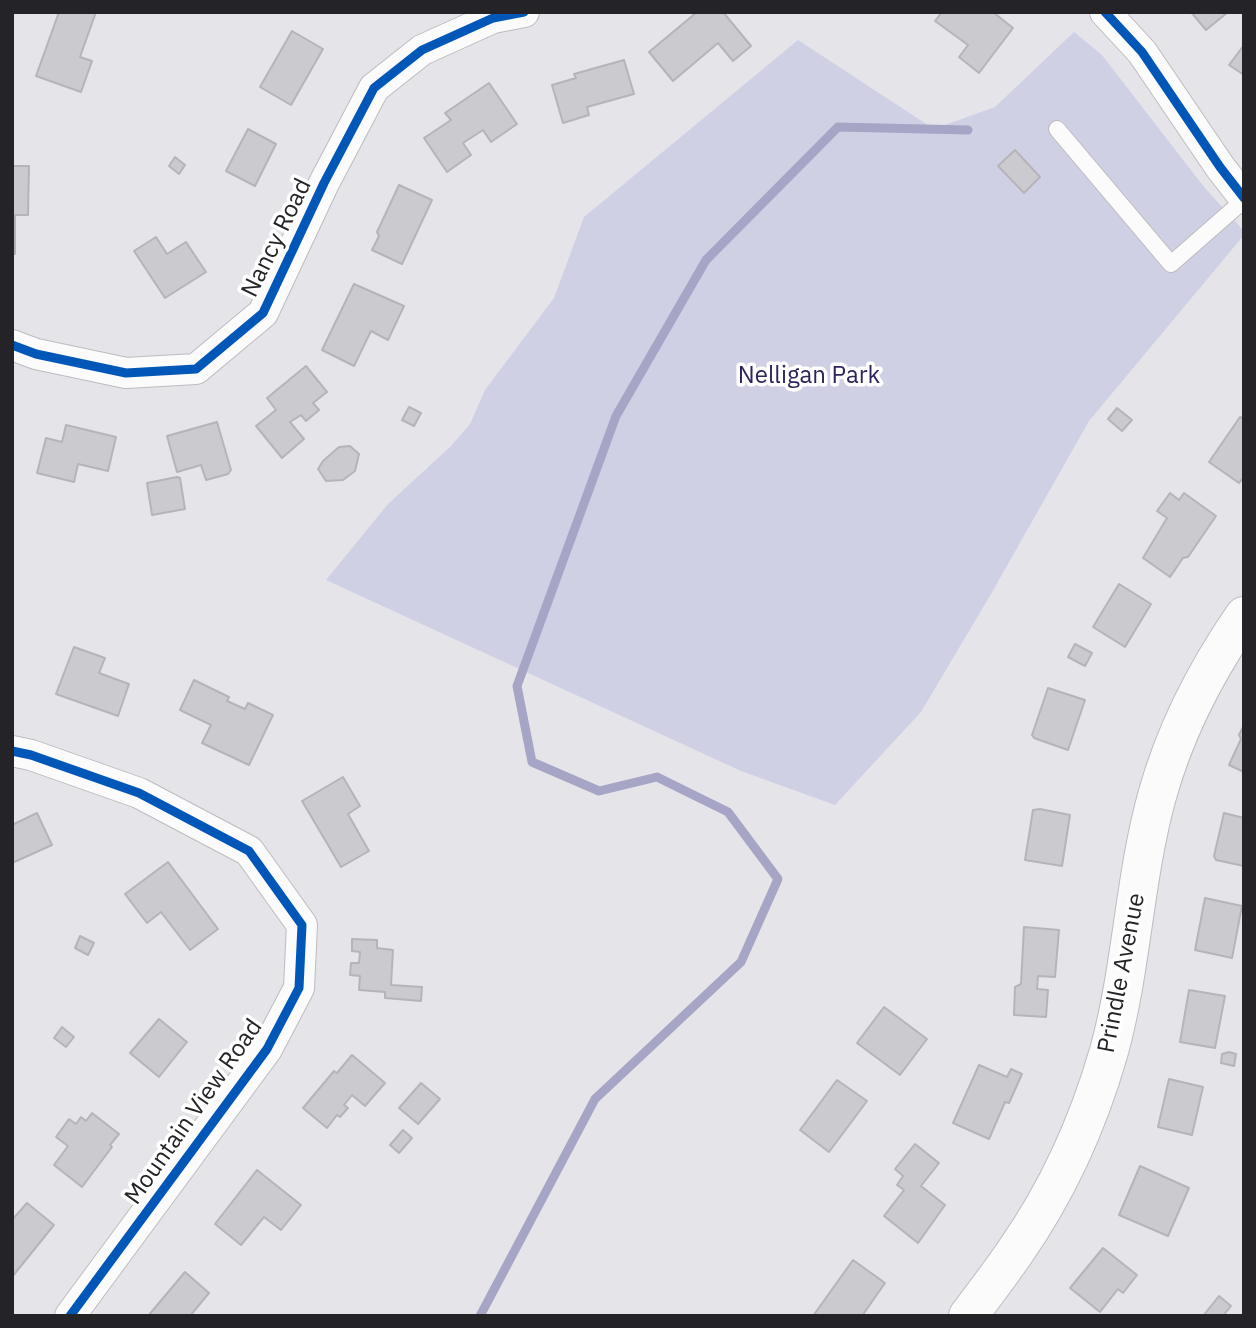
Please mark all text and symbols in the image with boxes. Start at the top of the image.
street label: Nancy Road [236,174,318,302]
park label: Nelligan Park [738,362,880,390]
street label: Prindle Avenue [1092,891,1152,1055]
street label: Mountain View Road [119,1014,269,1210]

